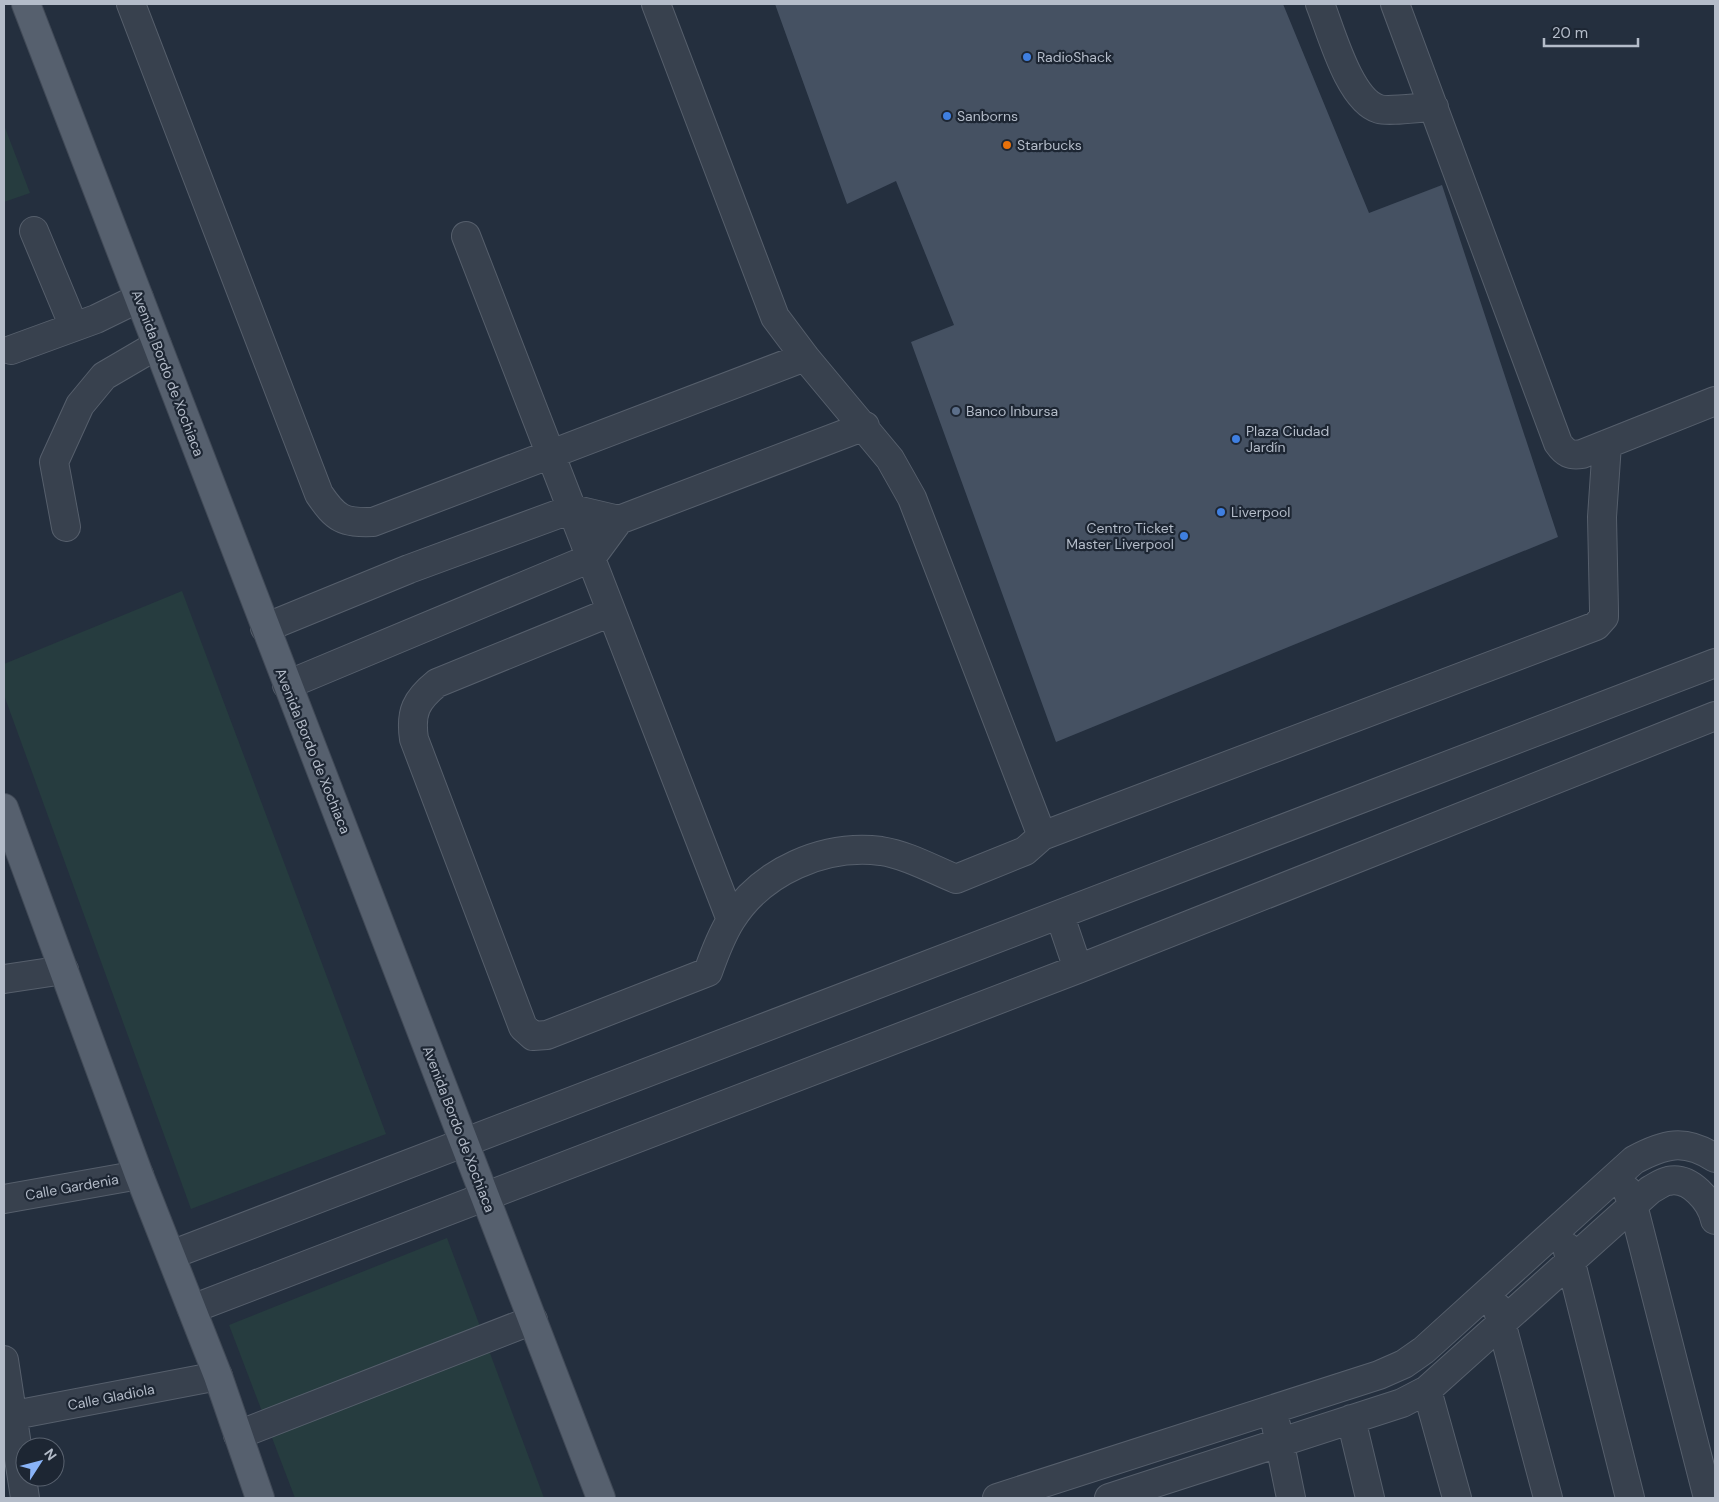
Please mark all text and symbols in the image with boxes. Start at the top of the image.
scale bar [1544,15,1638,47]
text: 20 m [1552,23,1588,43]
place label: RadioShack [1037,48,1112,66]
marker: RadioShack [1021,51,1033,63]
place label: Sanborns [957,107,1018,125]
marker: Sanborns [941,110,953,122]
place label: Starbucks [1017,136,1082,154]
marker: Starbucks [1001,139,1013,151]
street label: Avenida Bordo de Xochiaca [128,287,208,459]
place label: Banco Inbursa [966,402,1058,420]
marker: Banco Inbursa [950,405,962,417]
place label: Plaza Ciudad Jardín [1246,422,1329,456]
marker: Plaza Ciudad Jardín [1230,433,1242,445]
place label: Liverpool [1231,503,1290,521]
marker: Liverpool [1215,506,1227,518]
place label: Centro Ticket Master Liverpool [1066,519,1174,553]
marker: Centro Ticket Master Liverpool [1178,530,1190,542]
street label: Avenida Bordo de Xochiaca [272,666,354,836]
street label: Avenida Bordo de Xochiaca [419,1043,499,1215]
street label: Calle Gardenia [24,1170,120,1204]
street label: Calle Gladiola [66,1380,156,1414]
north arrow [15,1437,65,1487]
text: N [40,1445,61,1464]

